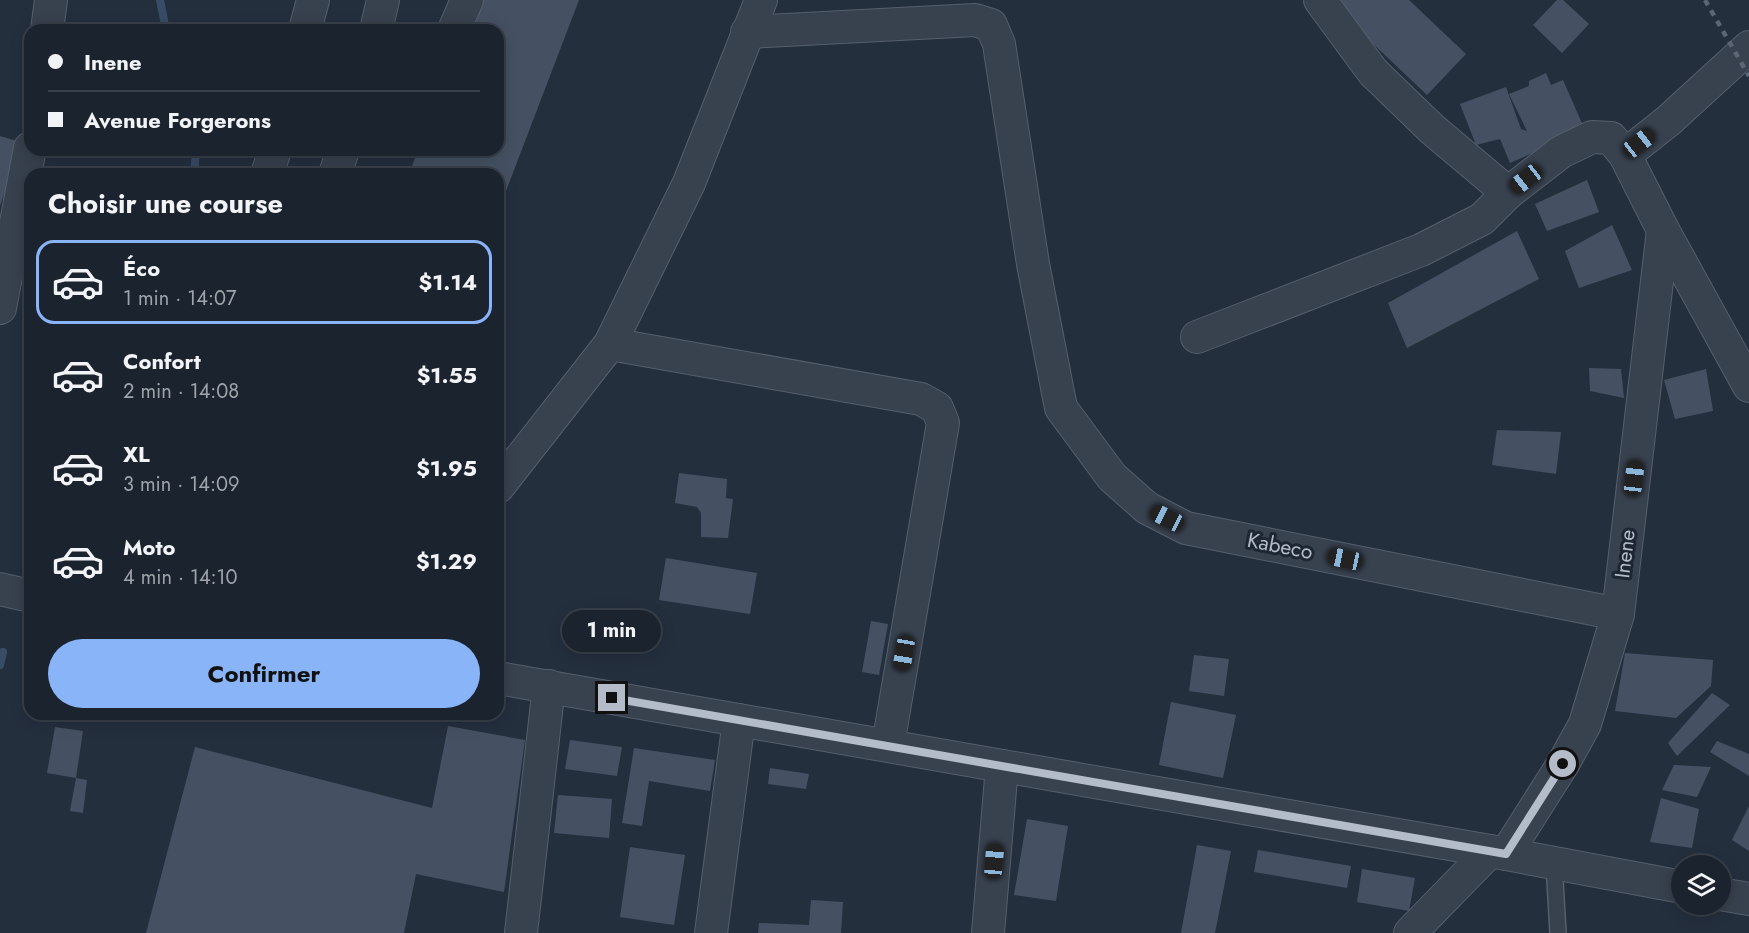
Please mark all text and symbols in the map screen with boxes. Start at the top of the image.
text: Inene [84,46,142,78]
text: Avenue Forgerons [84,104,271,136]
car [1619,125,1659,161]
car [1506,161,1546,197]
text: Choisir une course [48,184,283,223]
text: Éco [123,252,160,284]
icon: car [51,255,105,309]
text: $1.14 [418,266,477,298]
text: 1 min · 14:07 [123,284,236,313]
text: Confort [123,345,201,377]
icon: car [51,348,105,402]
text: $1.55 [417,359,477,391]
text: 2 min · 14:08 [123,377,239,406]
text: XL [123,438,150,470]
icon: car [51,441,105,495]
text: $1.95 [416,452,477,484]
car [1623,459,1645,497]
text: 3 min · 14:09 [123,470,239,499]
car [1147,502,1187,534]
street label: Kabeco [1245,525,1315,567]
street label: Inene [1607,528,1643,580]
text: Moto [123,531,176,563]
icon: car [51,534,105,588]
text: $1.29 [416,545,477,577]
car [1326,546,1364,572]
text: 4 min · 14:10 [123,563,238,592]
callout: 1 min [562,611,662,653]
text: 1 min [587,616,636,645]
car [892,634,916,672]
button: Confirmer [48,639,480,708]
route end [598,684,625,711]
route start [1549,750,1576,777]
car [983,842,1005,880]
map controls [1671,855,1731,915]
button: layers [1671,855,1731,915]

